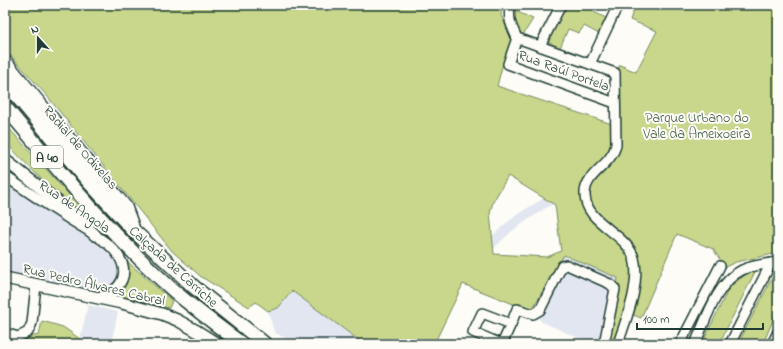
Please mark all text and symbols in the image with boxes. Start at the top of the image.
north arrow [18,18,58,58]
text: N [28,21,41,38]
street label: Rua Raúl Portela [515,45,612,98]
street label: Radial de Odivelas [37,101,122,195]
park label: Parque Urbano do Vale da Ameixoeira [642,108,751,145]
road number: A 40 [31,146,63,168]
street label: Rua de Angola [33,175,114,240]
street label: Calçada de Carriche [124,221,223,313]
street label: Rua Pedro Álvares Cabral [20,258,167,312]
scale bar [637,305,763,331]
text: 100 m [643,311,670,329]

